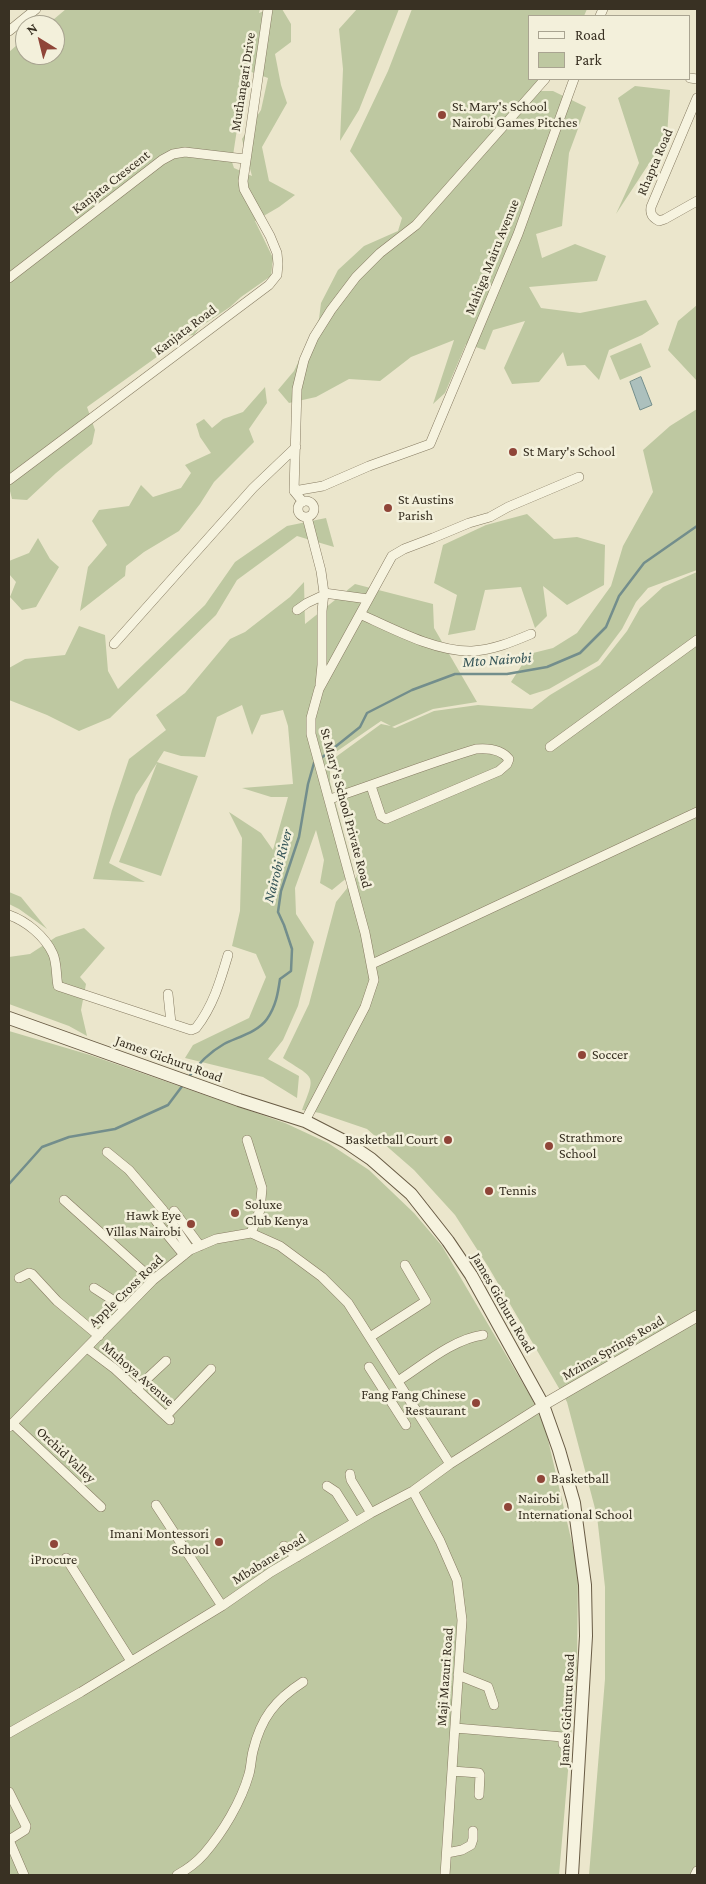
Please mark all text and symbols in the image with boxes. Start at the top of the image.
north arrow [15,15,65,65]
legend [528,15,691,80]
text: N [23,19,40,38]
text: Road [575,27,605,43]
street label: Muthangari Drive [227,31,259,133]
text: Park [575,52,602,68]
place label: St. Mary's School Nairobi Games Pitches [452,99,577,132]
marker: St. Mary's School Nairobi Games Pitches [436,109,448,121]
street label: Rhapta Road [633,126,677,198]
street label: Kanjata Crescent [69,146,153,218]
street label: Mahiga Mairu Avenue [461,197,523,317]
street label: Kanjata Road [150,301,220,359]
place label: St Mary's School [523,444,615,460]
marker: St Mary's School [507,446,519,458]
place label: St Austins Parish [398,492,454,524]
marker: St Austins Parish [382,502,394,514]
water label: Mto Nairobi [462,649,532,671]
street label: St Mary's School Private Road [317,726,375,890]
water label: Nairobi River [260,827,296,905]
street label: James Gichuru Road [113,1032,225,1086]
place label: Soccer [592,1047,628,1063]
marker: Soccer [576,1049,588,1061]
place label: Strathmore School [559,1130,623,1162]
place label: Basketball Court [345,1132,438,1148]
marker: Basketball Court [442,1134,454,1146]
marker: Strathmore School [543,1140,555,1152]
place label: Tennis [499,1183,536,1199]
marker: Tennis [483,1185,495,1197]
place label: Soluxe Club Kenya [245,1197,309,1230]
marker: Soluxe Club Kenya [229,1207,241,1219]
place label: Hawk Eye Villas Nairobi [106,1208,181,1240]
marker: Hawk Eye Villas Nairobi [185,1218,197,1230]
street label: James Gichuru Road [468,1250,538,1356]
street label: Apple Cross Road [85,1251,167,1331]
street label: Mzima Springs Road [559,1312,667,1384]
street label: Muhoya Avenue [98,1338,178,1410]
place label: Fang Fang Chinese Restaurant [361,1387,466,1420]
marker: Fang Fang Chinese Restaurant [470,1397,482,1409]
street label: Orchid Valley [33,1423,99,1487]
place label: Basketball [551,1471,609,1487]
marker: Basketball [535,1473,547,1485]
place label: Nairobi International School [518,1491,632,1524]
marker: Nairobi International School [502,1501,514,1513]
place label: Imani Montessori School [110,1526,209,1558]
street label: Mbabane Road [229,1530,309,1588]
marker: Imani Montessori School [213,1536,225,1548]
marker: iProcure [48,1538,60,1550]
place label: iProcure [31,1552,77,1568]
street label: Maji Mazuri Road [433,1627,457,1727]
street label: James Gichuru Road [556,1653,578,1767]

